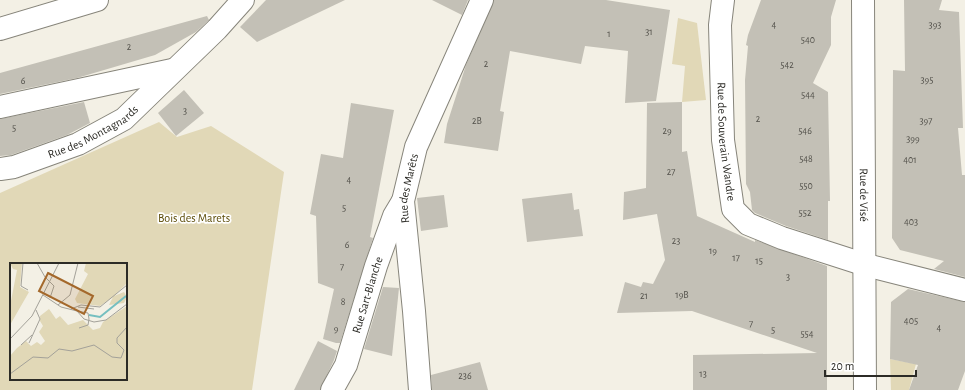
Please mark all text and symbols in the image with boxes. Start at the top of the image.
house number: 4 [772,20,777,30]
house number: 393 [929,20,941,30]
house number: 31 [645,27,653,37]
house number: 1 [607,29,611,39]
house number: 540 [801,35,815,45]
house number: 2 [127,42,132,52]
house number: 2 [484,59,489,69]
house number: 542 [780,60,794,70]
house number: 395 [921,75,934,85]
house number: 6 [21,76,26,86]
street label: Rue de Souverain Wandre [715,82,738,202]
house number: 544 [801,90,815,100]
street label: Rue des Montagnards [46,103,140,160]
house number: 3 [183,106,187,116]
house number: 2 [756,114,761,124]
house number: 2B [472,116,482,126]
house number: 397 [920,116,933,126]
house number: 5 [12,123,16,133]
house number: 29 [662,126,672,136]
house number: 546 [798,126,812,136]
house number: 399 [906,134,920,144]
street label: Rue des Marêts [397,152,420,224]
house number: 548 [799,154,813,164]
house number: 401 [903,155,917,165]
house number: 27 [667,167,675,177]
street label: Rue de Visé [858,168,870,222]
house number: 4 [347,175,352,185]
house number: 550 [799,181,813,191]
house number: 5 [342,203,346,213]
house number: 552 [799,208,812,218]
park label: Bois des Marets [158,212,230,224]
house number: 403 [904,217,918,227]
house number: 23 [672,236,680,246]
house number: 6 [345,240,350,250]
house number: 19 [709,246,717,256]
house number: 17 [732,253,740,263]
street label: Rue Sart-Blanche [350,255,385,334]
house number: 15 [755,256,763,266]
house number: 7 [340,262,344,272]
inset map [10,263,127,380]
house number: 3 [786,272,790,282]
house number: 19B [675,290,689,300]
house number: 21 [640,291,648,301]
house number: 8 [341,297,346,307]
house number: 405 [904,316,918,326]
house number: 7 [749,319,753,329]
house number: 4 [937,323,942,333]
house number: 9 [334,324,339,334]
house number: 5 [771,325,775,335]
house number: 554 [800,329,814,339]
scale bar [825,352,916,378]
text: 20 m [831,360,854,372]
house number: 13 [699,369,707,379]
house number: 236 [458,371,472,381]

